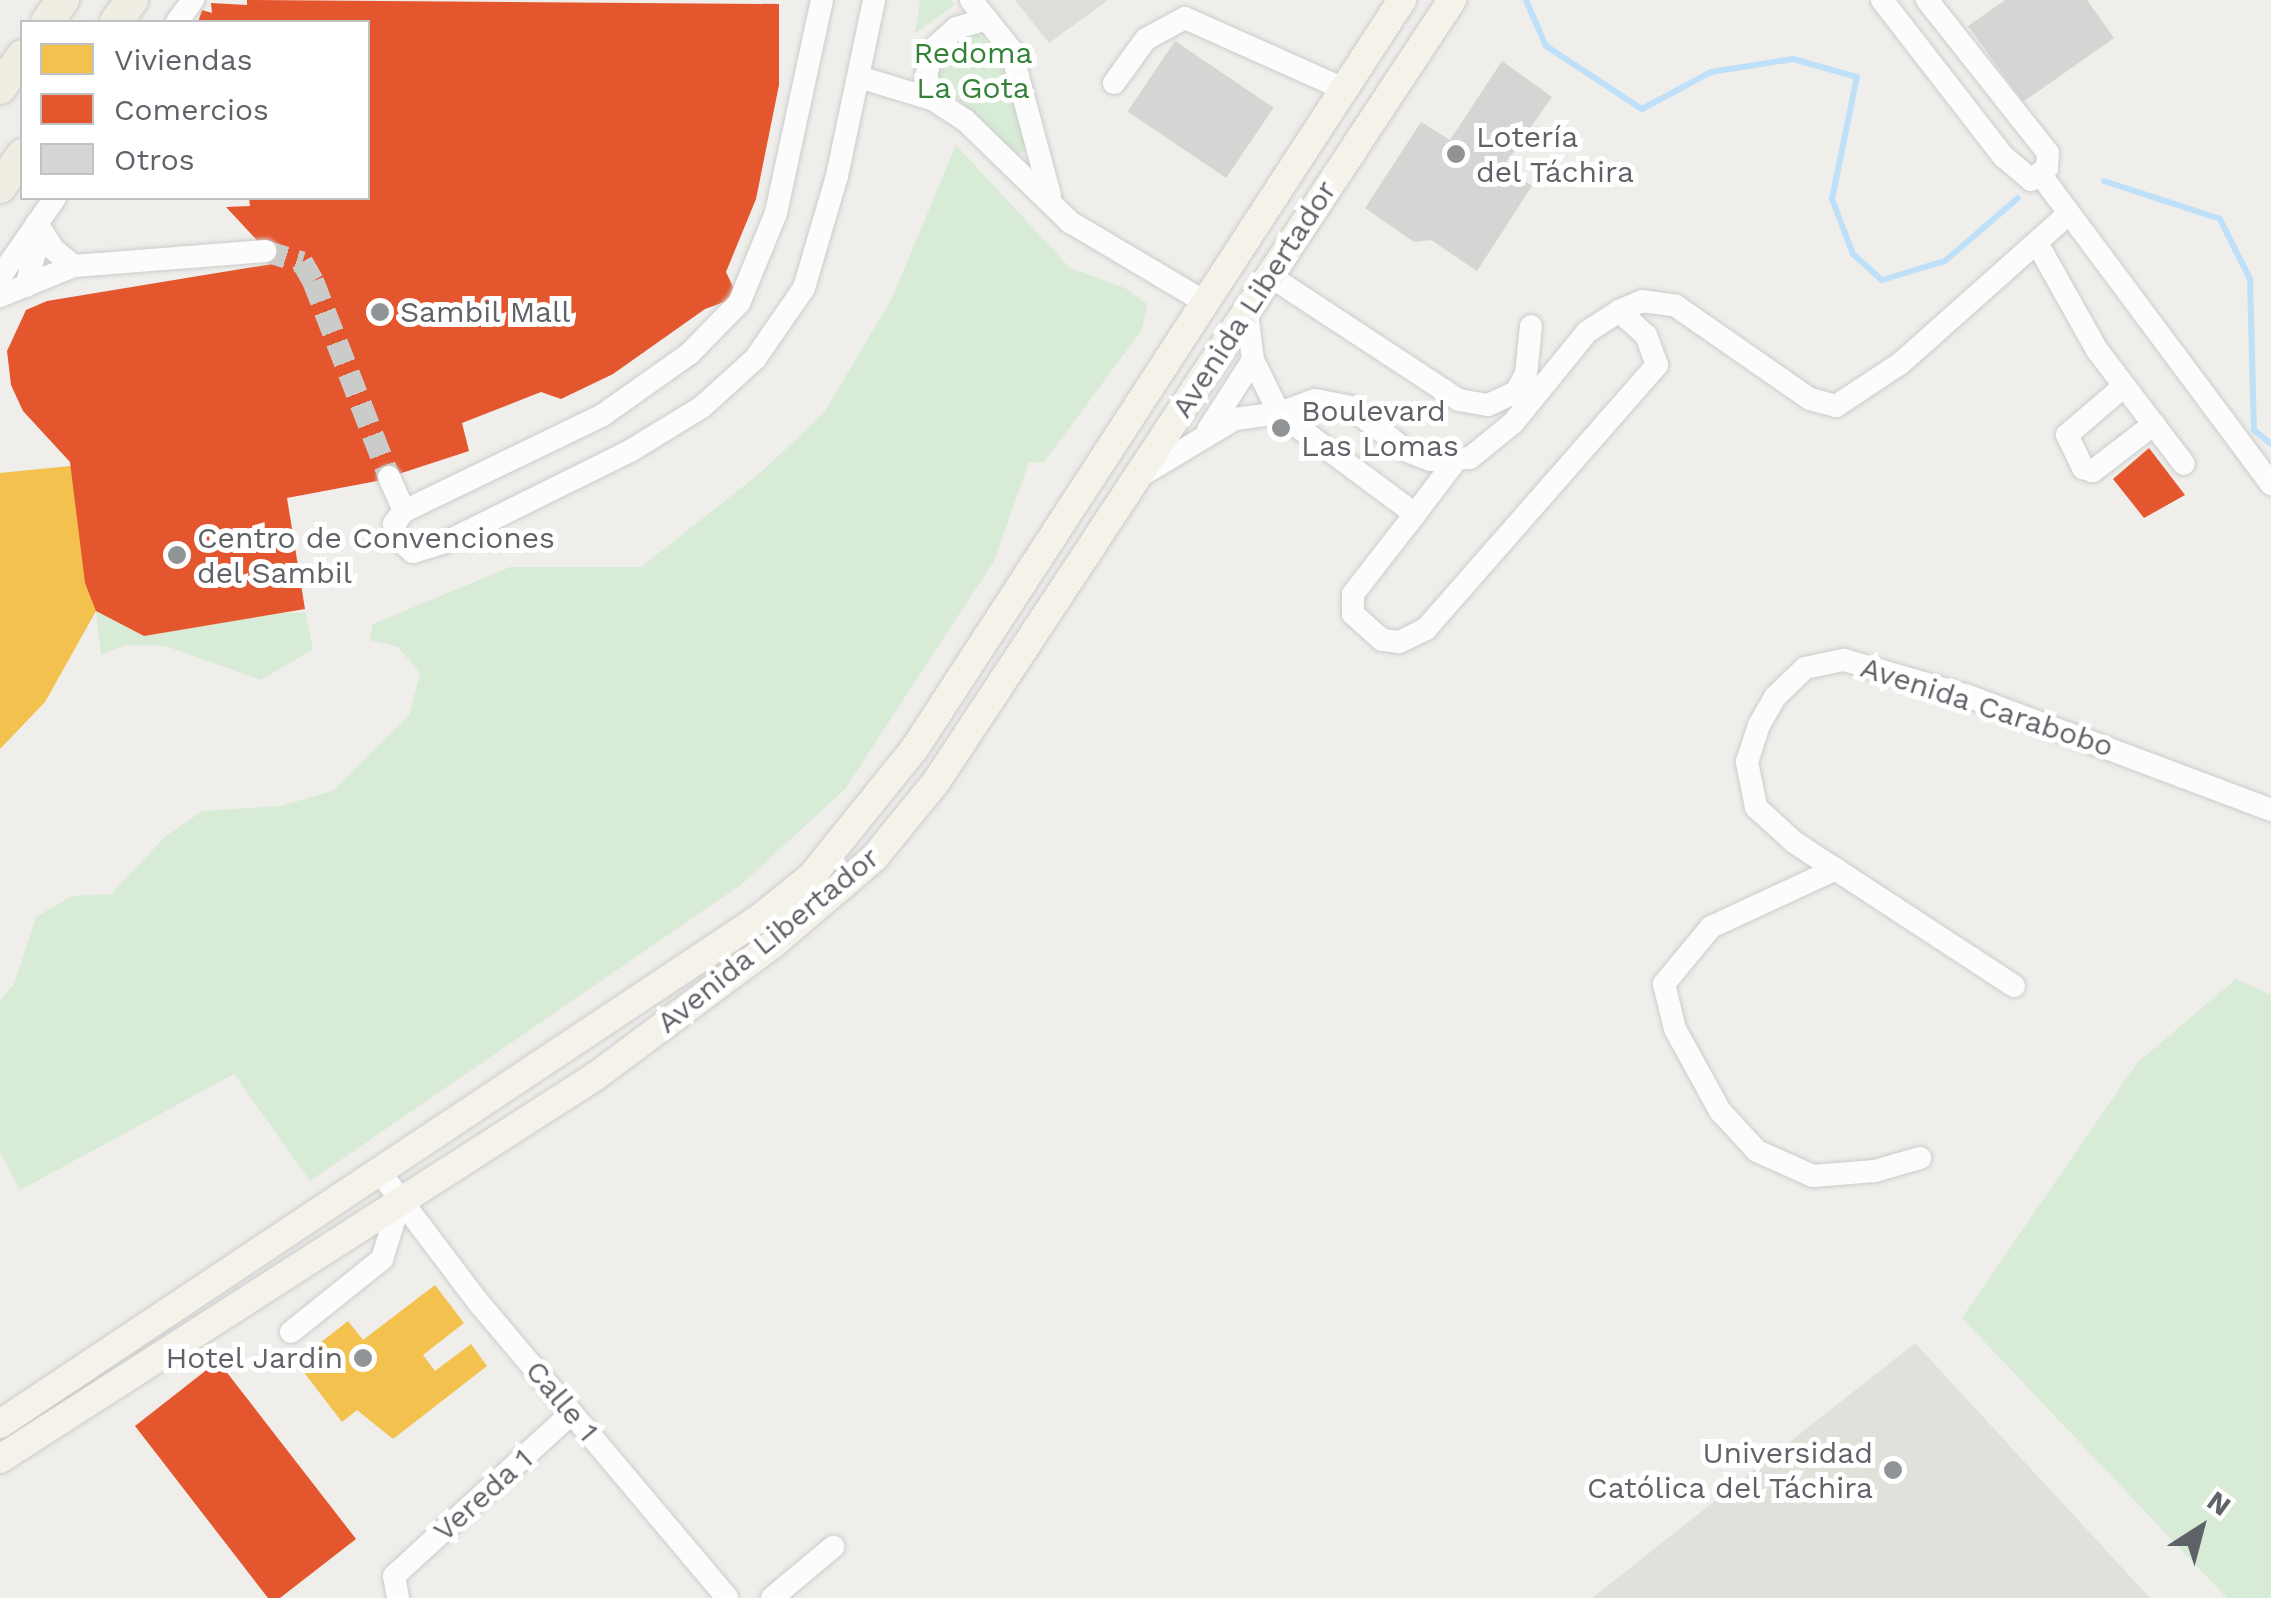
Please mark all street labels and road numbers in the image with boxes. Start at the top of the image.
street label: Avenida Libertador [1164,173,1344,425]
street label: Avenida Carabobo [1856,649,2118,765]
street label: Avenida Libertador [649,839,887,1041]
street label: Calle 1 [518,1353,606,1449]
street label: Vereda 1 [426,1441,540,1549]

